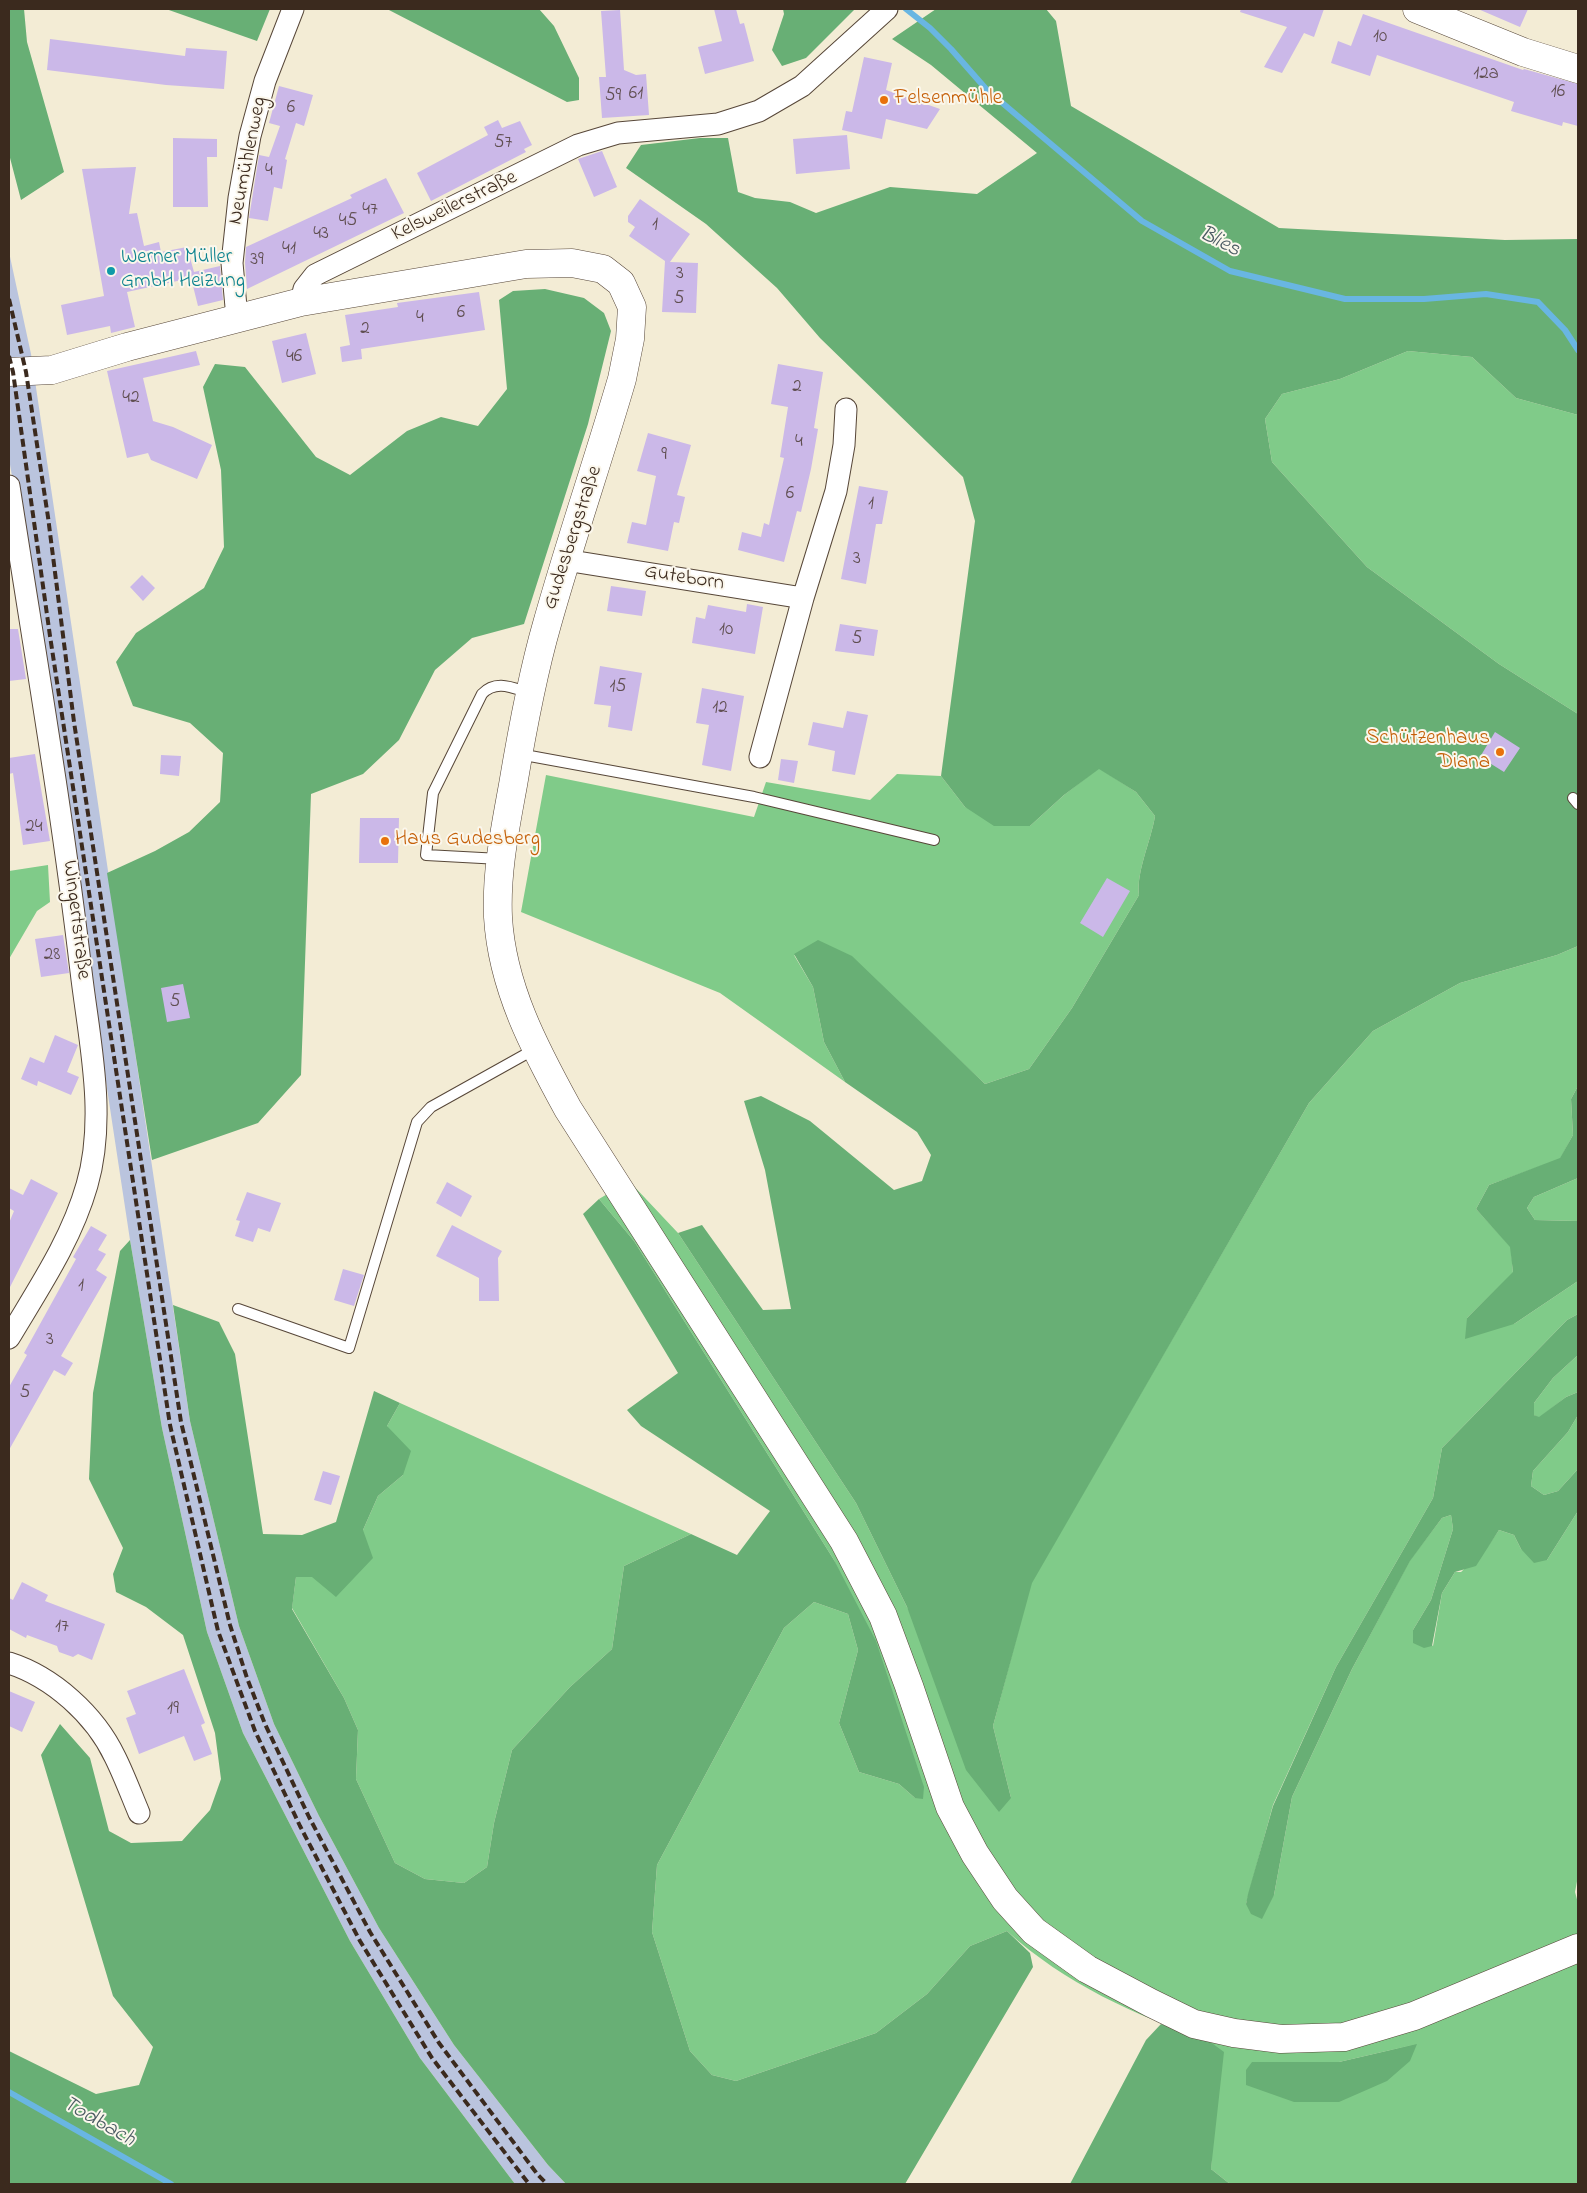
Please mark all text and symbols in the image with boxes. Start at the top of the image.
house number: 10 [1373,27,1387,49]
house number: 12a [1473,64,1499,86]
house number: 16 [1551,82,1565,104]
house number: 61 [629,84,643,106]
house number: 59 [605,86,621,108]
place label: Felsenmühle [894,87,1002,113]
marker: Felsenmühle [878,94,890,106]
street label: Neumühlenweg [224,95,274,227]
house number: 6 [287,98,295,120]
house number: 57 [494,133,512,155]
house number: 4 [265,161,273,183]
street label: Kelsweilerstraße [388,166,522,248]
house number: 47 [362,200,378,222]
house number: 45 [339,211,357,233]
house number: 1 [652,215,658,237]
water label: Blies [1194,222,1244,264]
house number: 43 [313,224,329,246]
house number: 41 [282,239,296,261]
place label: Werner Müller GmbH Heizung [121,246,245,296]
house number: 39 [250,250,264,272]
house number: 3 [676,264,684,286]
marker: Werner Müller GmbH Heizung [105,265,117,277]
house number: 5 [674,289,684,311]
house number: 6 [457,303,465,325]
house number: 4 [416,308,424,330]
house number: 2 [360,319,370,341]
house number: 46 [286,347,302,369]
house number: 2 [792,377,802,399]
house number: 42 [122,388,140,410]
house number: 4 [795,432,803,454]
house number: 9 [661,445,667,467]
street label: Gudesbergstraße [539,463,609,613]
house number: 6 [786,484,794,506]
house number: 1 [868,494,874,516]
house number: 3 [853,549,861,571]
street label: Guteborn [642,560,726,598]
house number: 10 [719,620,733,642]
house number: 5 [852,629,862,651]
house number: 15 [610,677,626,699]
house number: 12 [712,698,728,720]
place label: Schützenhaus Diana [1366,727,1490,777]
marker: Schützenhaus Diana [1494,746,1506,758]
house number: 24 [25,817,43,839]
place label: Haus Gudesberg [395,828,540,854]
marker: Haus Gudesberg [379,835,391,847]
street label: Wingertstraße [55,859,95,981]
house number: 28 [44,945,60,967]
house number: 5 [170,992,180,1014]
house number: 1 [78,1276,84,1298]
house number: 3 [46,1330,54,1352]
house number: 5 [20,1383,30,1405]
house number: 17 [55,1617,69,1639]
house number: 19 [167,1699,179,1721]
water label: Todbach [57,2092,139,2154]

